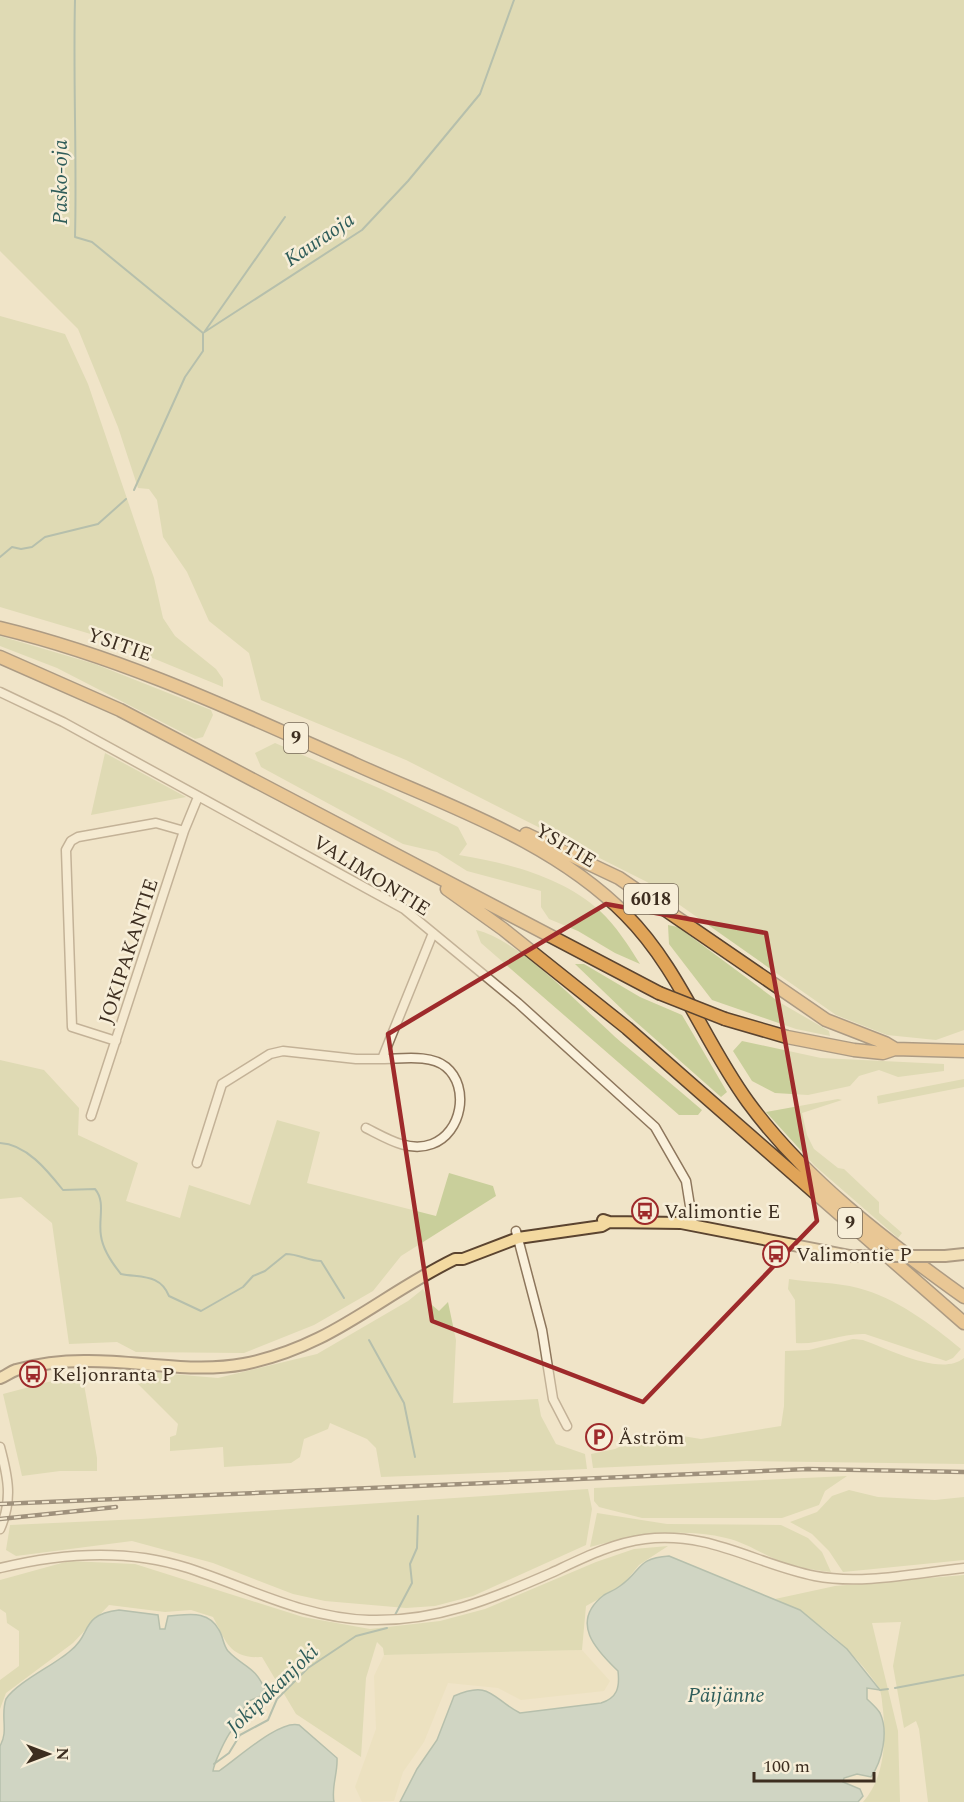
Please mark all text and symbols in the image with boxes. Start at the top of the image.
water label: Pasko-oja [45,139,77,225]
water label: Kauraoja [278,204,362,275]
street label: YSITIE [83,620,156,670]
road number: 9 [284,723,308,753]
street label: YSITIE [529,816,602,876]
street label: VALIMONTIE [307,828,436,924]
street label: JOKIPAKANTIE [91,875,167,1028]
road number: 6018 [624,884,678,914]
bus stop icon: Valimontie E [630,1196,660,1226]
place label: Valimontie E [664,1197,780,1227]
road number: 9 [838,1208,862,1238]
bus stop icon: Valimontie P [761,1239,791,1269]
place label: Valimontie P [796,1240,912,1270]
bus stop icon: Keljonranta P [18,1359,48,1389]
place label: Keljonranta P [52,1360,174,1390]
parking icon: Åström [584,1422,614,1452]
place label: Åström [618,1423,684,1453]
water label: Jokipakanjoki [217,1637,326,1744]
water label: Päijänne [688,1680,764,1712]
north arrow [18,1724,78,1784]
scale bar [754,1745,874,1783]
text: N [50,1747,74,1761]
text: 100 m [763,1753,810,1780]

